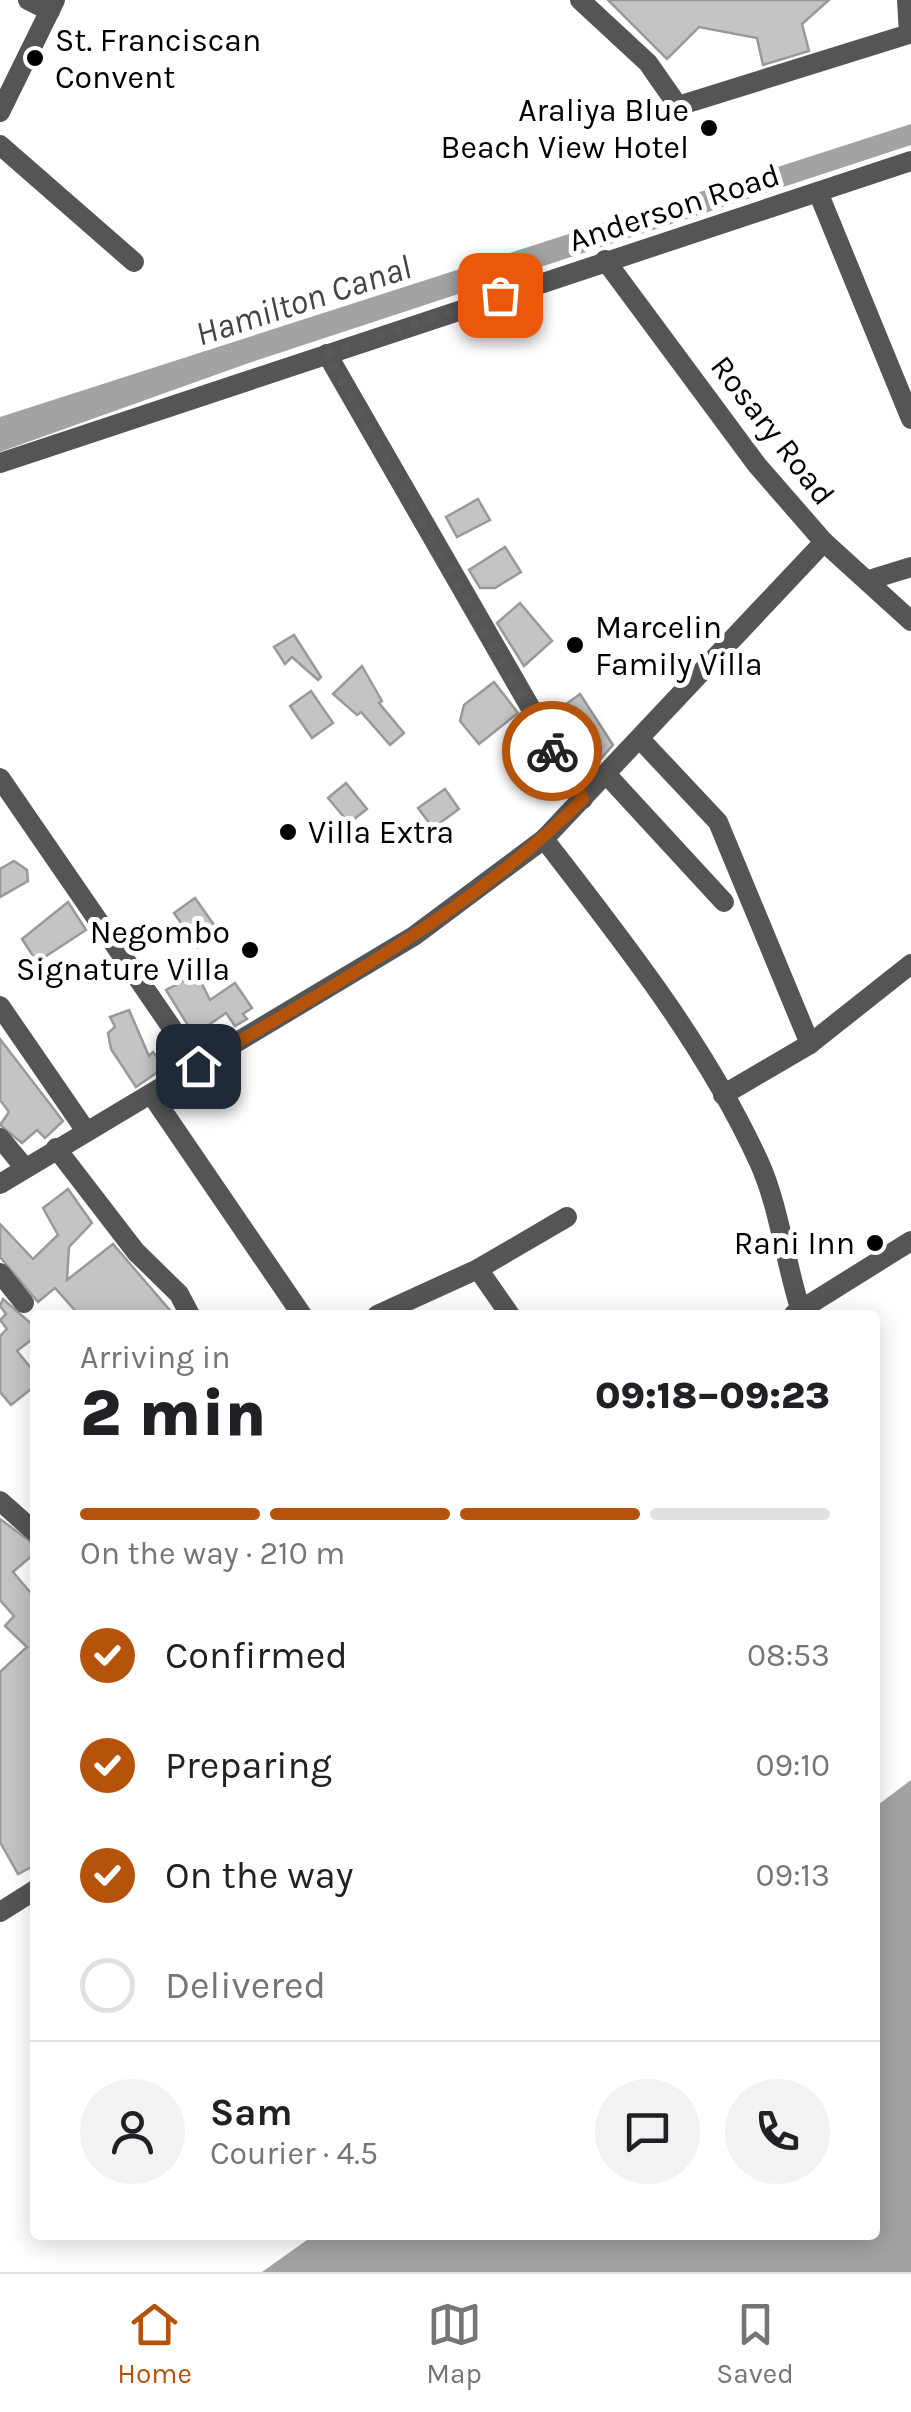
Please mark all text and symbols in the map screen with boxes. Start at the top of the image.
place label: St. Franciscan Convent [55,22,261,96]
marker: St. Franciscan Convent [24,47,46,69]
place label: Araliya Blue Beach View Hotel [441,92,689,166]
marker: Araliya Blue Beach View Hotel [698,117,720,139]
street label: Anderson Road [564,156,784,259]
water label: Hamilton Canal [190,246,416,355]
pin [458,253,543,338]
icon: bag [473,268,528,323]
street label: Rosary Road [703,348,842,512]
place label: Marcelin Family Villa [595,609,763,683]
marker: Marcelin Family Villa [564,634,586,656]
courier [502,701,602,801]
icon: bike [525,724,580,779]
place label: Villa Extra [308,814,454,851]
marker: Villa Extra [277,821,299,843]
place label: Negombo Signature Villa [16,914,230,988]
marker: Negombo Signature Villa [239,939,261,961]
pin [156,1024,241,1109]
icon: home [171,1039,226,1094]
place label: Rani Inn [734,1225,855,1262]
marker: Rani Inn [864,1232,886,1254]
text: Arriving in [80,1339,231,1376]
text: 09:18–09:23 [595,1373,830,1418]
text: 2 min [80,1375,266,1451]
text: On the way · 210 m [80,1535,345,1572]
icon: check [80,1628,135,1683]
text: Confirmed [165,1633,348,1678]
text: 08:53 [747,1637,830,1674]
icon: check [80,1738,135,1793]
text: Preparing [165,1743,332,1788]
text: 09:10 [756,1747,830,1784]
icon: check [80,1848,135,1903]
text: On the way [165,1853,353,1898]
text: 09:13 [756,1857,830,1894]
text: Delivered [165,1963,326,2008]
button: person [80,2079,185,2184]
button: chat [595,2079,700,2184]
button: phone [725,2079,830,2184]
text: Sam [210,2090,293,2135]
text: Courier · 4.5 [210,2135,378,2172]
tab: Home [117,2297,192,2390]
tab: Map [426,2297,482,2390]
tab: Saved [716,2297,794,2390]

